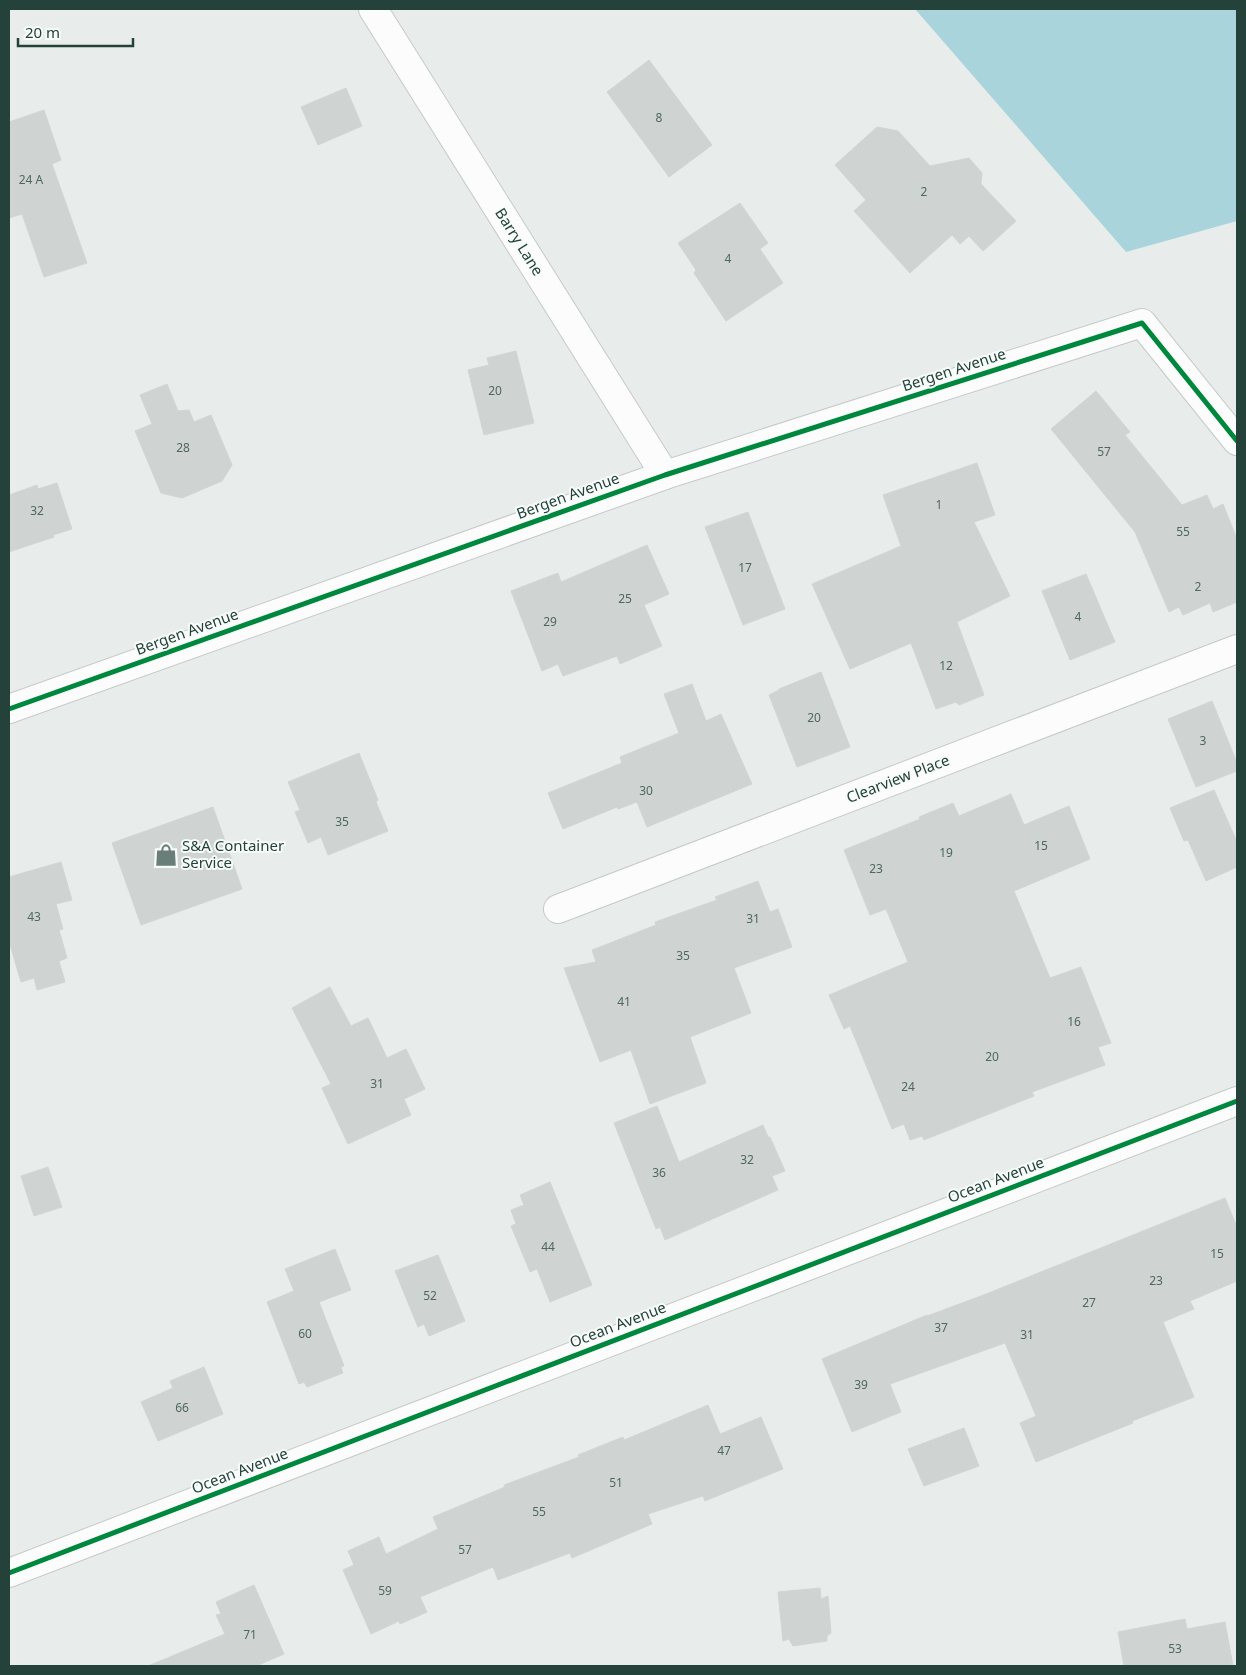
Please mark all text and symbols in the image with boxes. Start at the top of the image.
scale bar [18,15,132,47]
text: 20 m [25,22,60,42]
house number: 8 [656,109,663,126]
house number: 24 A [19,171,44,188]
house number: 2 [921,183,928,200]
street label: Barry Lane [491,204,548,279]
house number: 4 [725,250,732,267]
street label: Bergen Avenue [899,343,1008,395]
house number: 20 [488,382,502,399]
house number: 28 [176,439,190,456]
house number: 57 [1097,443,1111,460]
street label: Bergen Avenue [514,467,622,523]
house number: 1 [936,496,942,513]
house number: 32 [30,502,44,519]
house number: 55 [1176,523,1190,540]
house number: 17 [738,559,752,576]
house number: 2 [1195,578,1202,595]
house number: 25 [618,590,632,607]
street label: Bergen Avenue [133,603,241,659]
house number: 4 [1075,608,1082,625]
house number: 29 [543,613,557,630]
house number: 12 [939,657,953,674]
house number: 20 [807,709,821,726]
house number: 3 [1200,732,1207,749]
street label: Clearview Place [843,749,952,807]
house number: 30 [639,782,653,799]
house number: 35 [335,813,349,830]
place label: S&A Container Service [182,835,284,872]
house number: 15 [1034,837,1048,854]
shop icon: S&A Container Service [153,842,179,868]
house number: 19 [939,844,953,861]
house number: 23 [869,860,883,877]
house number: 43 [27,908,41,925]
house number: 31 [746,910,760,927]
house number: 35 [676,947,690,964]
house number: 41 [617,993,631,1010]
house number: 16 [1067,1013,1081,1030]
house number: 20 [985,1048,999,1065]
house number: 31 [370,1075,384,1092]
house number: 24 [901,1078,915,1095]
house number: 32 [740,1151,754,1168]
street label: Ocean Avenue [945,1152,1047,1207]
house number: 36 [652,1164,666,1181]
house number: 44 [541,1238,555,1255]
house number: 15 [1210,1245,1224,1262]
house number: 23 [1149,1272,1163,1289]
house number: 52 [423,1287,437,1304]
house number: 27 [1082,1294,1096,1311]
street label: Ocean Avenue [567,1297,669,1352]
house number: 37 [934,1319,948,1336]
house number: 60 [298,1325,312,1342]
house number: 31 [1020,1326,1034,1343]
house number: 39 [854,1376,868,1393]
house number: 66 [175,1399,189,1416]
house number: 47 [717,1442,731,1459]
street label: Ocean Avenue [189,1443,291,1498]
house number: 51 [609,1474,623,1491]
house number: 55 [532,1503,546,1520]
house number: 57 [458,1541,472,1558]
house number: 59 [378,1582,392,1599]
house number: 71 [243,1626,257,1643]
house number: 53 [1168,1640,1182,1657]

